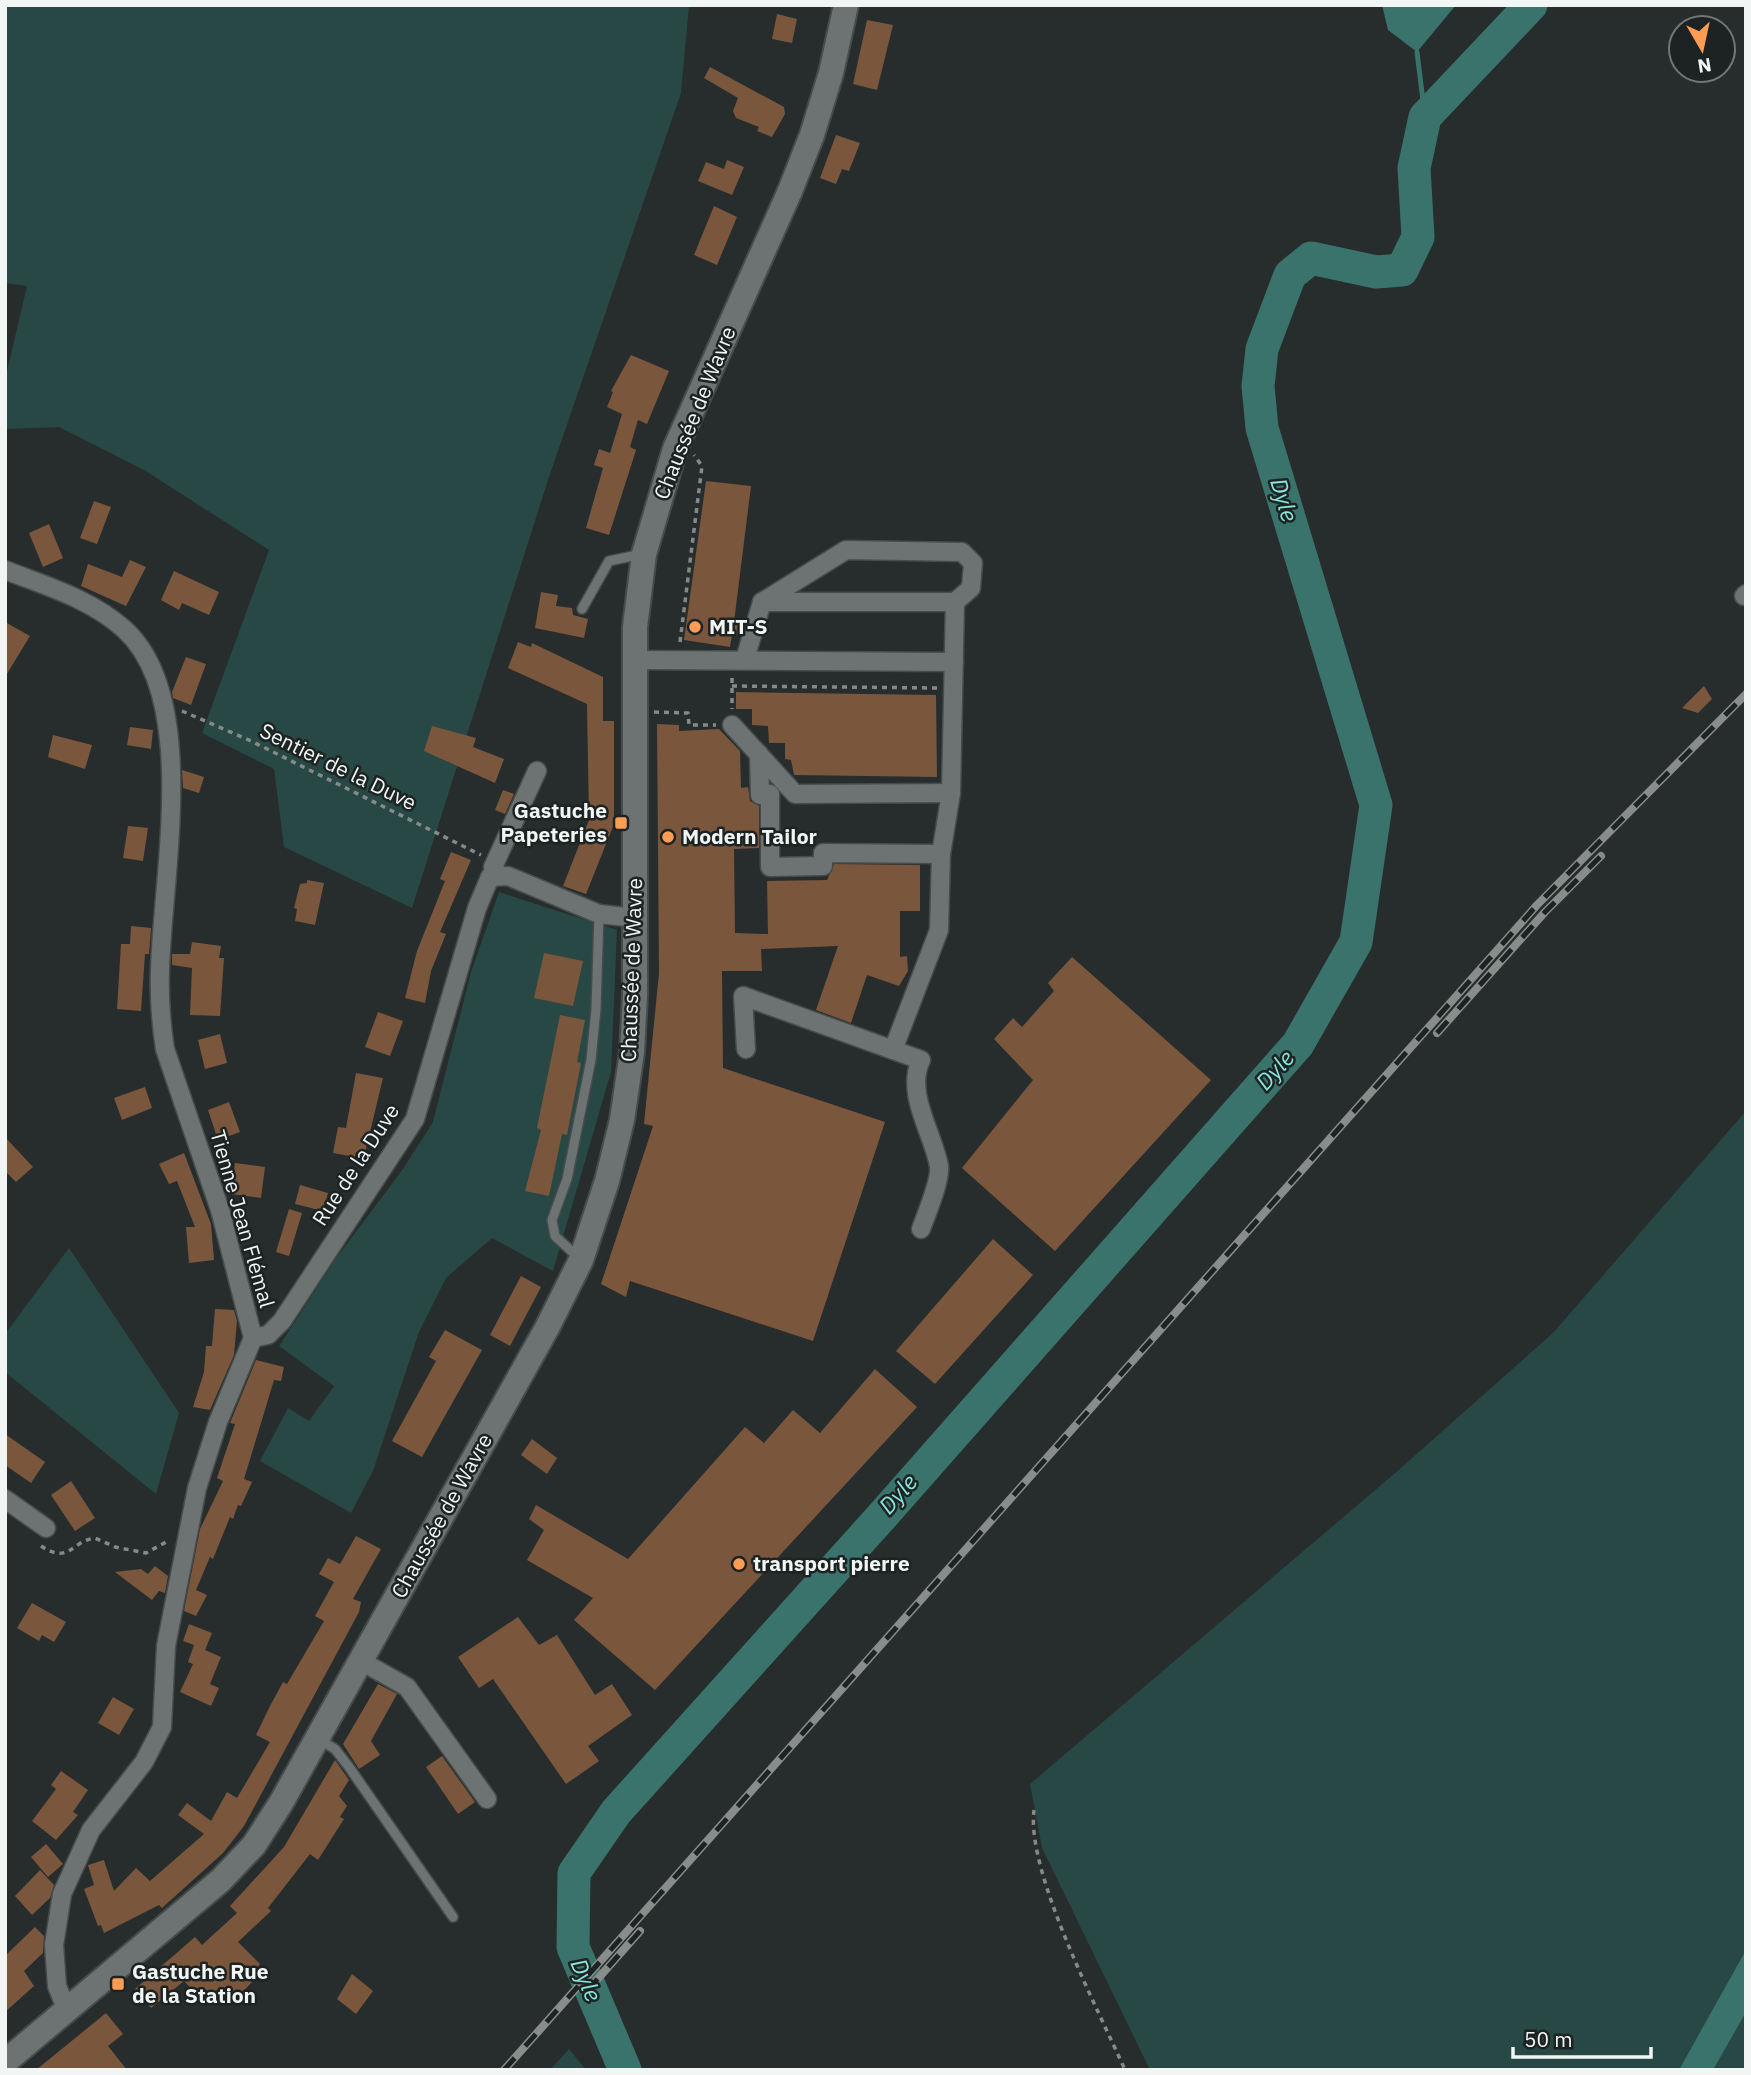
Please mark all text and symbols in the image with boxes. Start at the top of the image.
north arrow [1667,14,1737,84]
text: N [1696,53,1713,79]
street label: Chaussée de Wavre [647,322,742,503]
water label: Dyle [1264,474,1306,525]
place label: MIT-S [709,612,768,640]
marker: MIT-S [687,619,703,635]
street label: Sentier de la Duve [256,716,421,816]
place label: Gastuche Papeteries [500,796,607,848]
marker: Gastuche Papeteries [613,815,629,831]
place label: Modern Tailor [682,822,818,850]
marker: Modern Tailor [660,829,676,845]
street label: Chaussée de Wavre [614,877,648,1062]
water label: Dyle [1248,1043,1300,1096]
street label: Rue de la Duve [305,1098,405,1231]
street label: Tienne Jean Flémal [204,1127,282,1311]
street label: Chaussée de Wavre [384,1428,498,1603]
water label: Dyle [871,1467,923,1520]
place label: transport pierre [753,1549,910,1577]
marker: transport pierre [731,1556,747,1572]
water label: Dyle [565,1954,609,2006]
place label: Gastuche Rue de la Station [132,1957,269,2009]
marker: Gastuche Rue de la Station [110,1976,126,1992]
scale bar [1513,2016,1651,2060]
text: 50 m [1524,2025,1573,2053]

